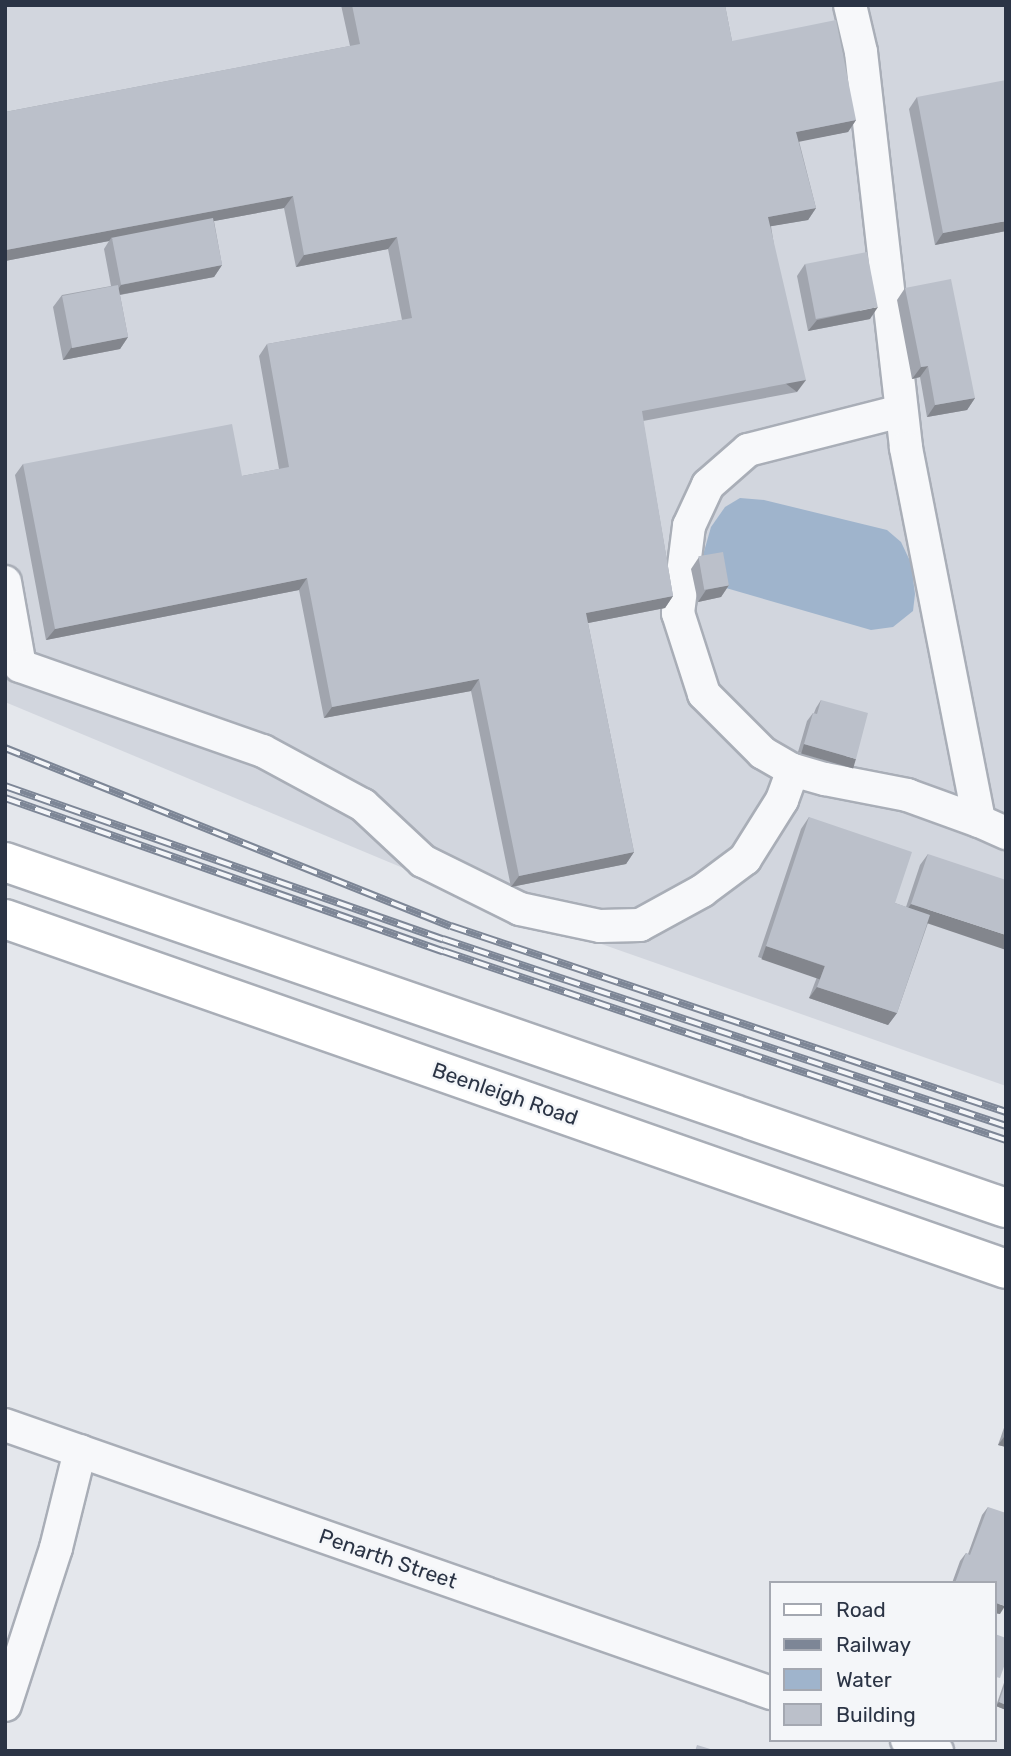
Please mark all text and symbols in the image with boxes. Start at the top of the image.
street label: Beenleigh Road [429,1057,581,1131]
street label: Penarth Street [316,1524,460,1594]
legend [769,1581,997,1742]
text: Road [836,1597,886,1622]
text: Railway [836,1632,911,1657]
text: Water [836,1667,892,1692]
text: Building [836,1702,916,1727]

